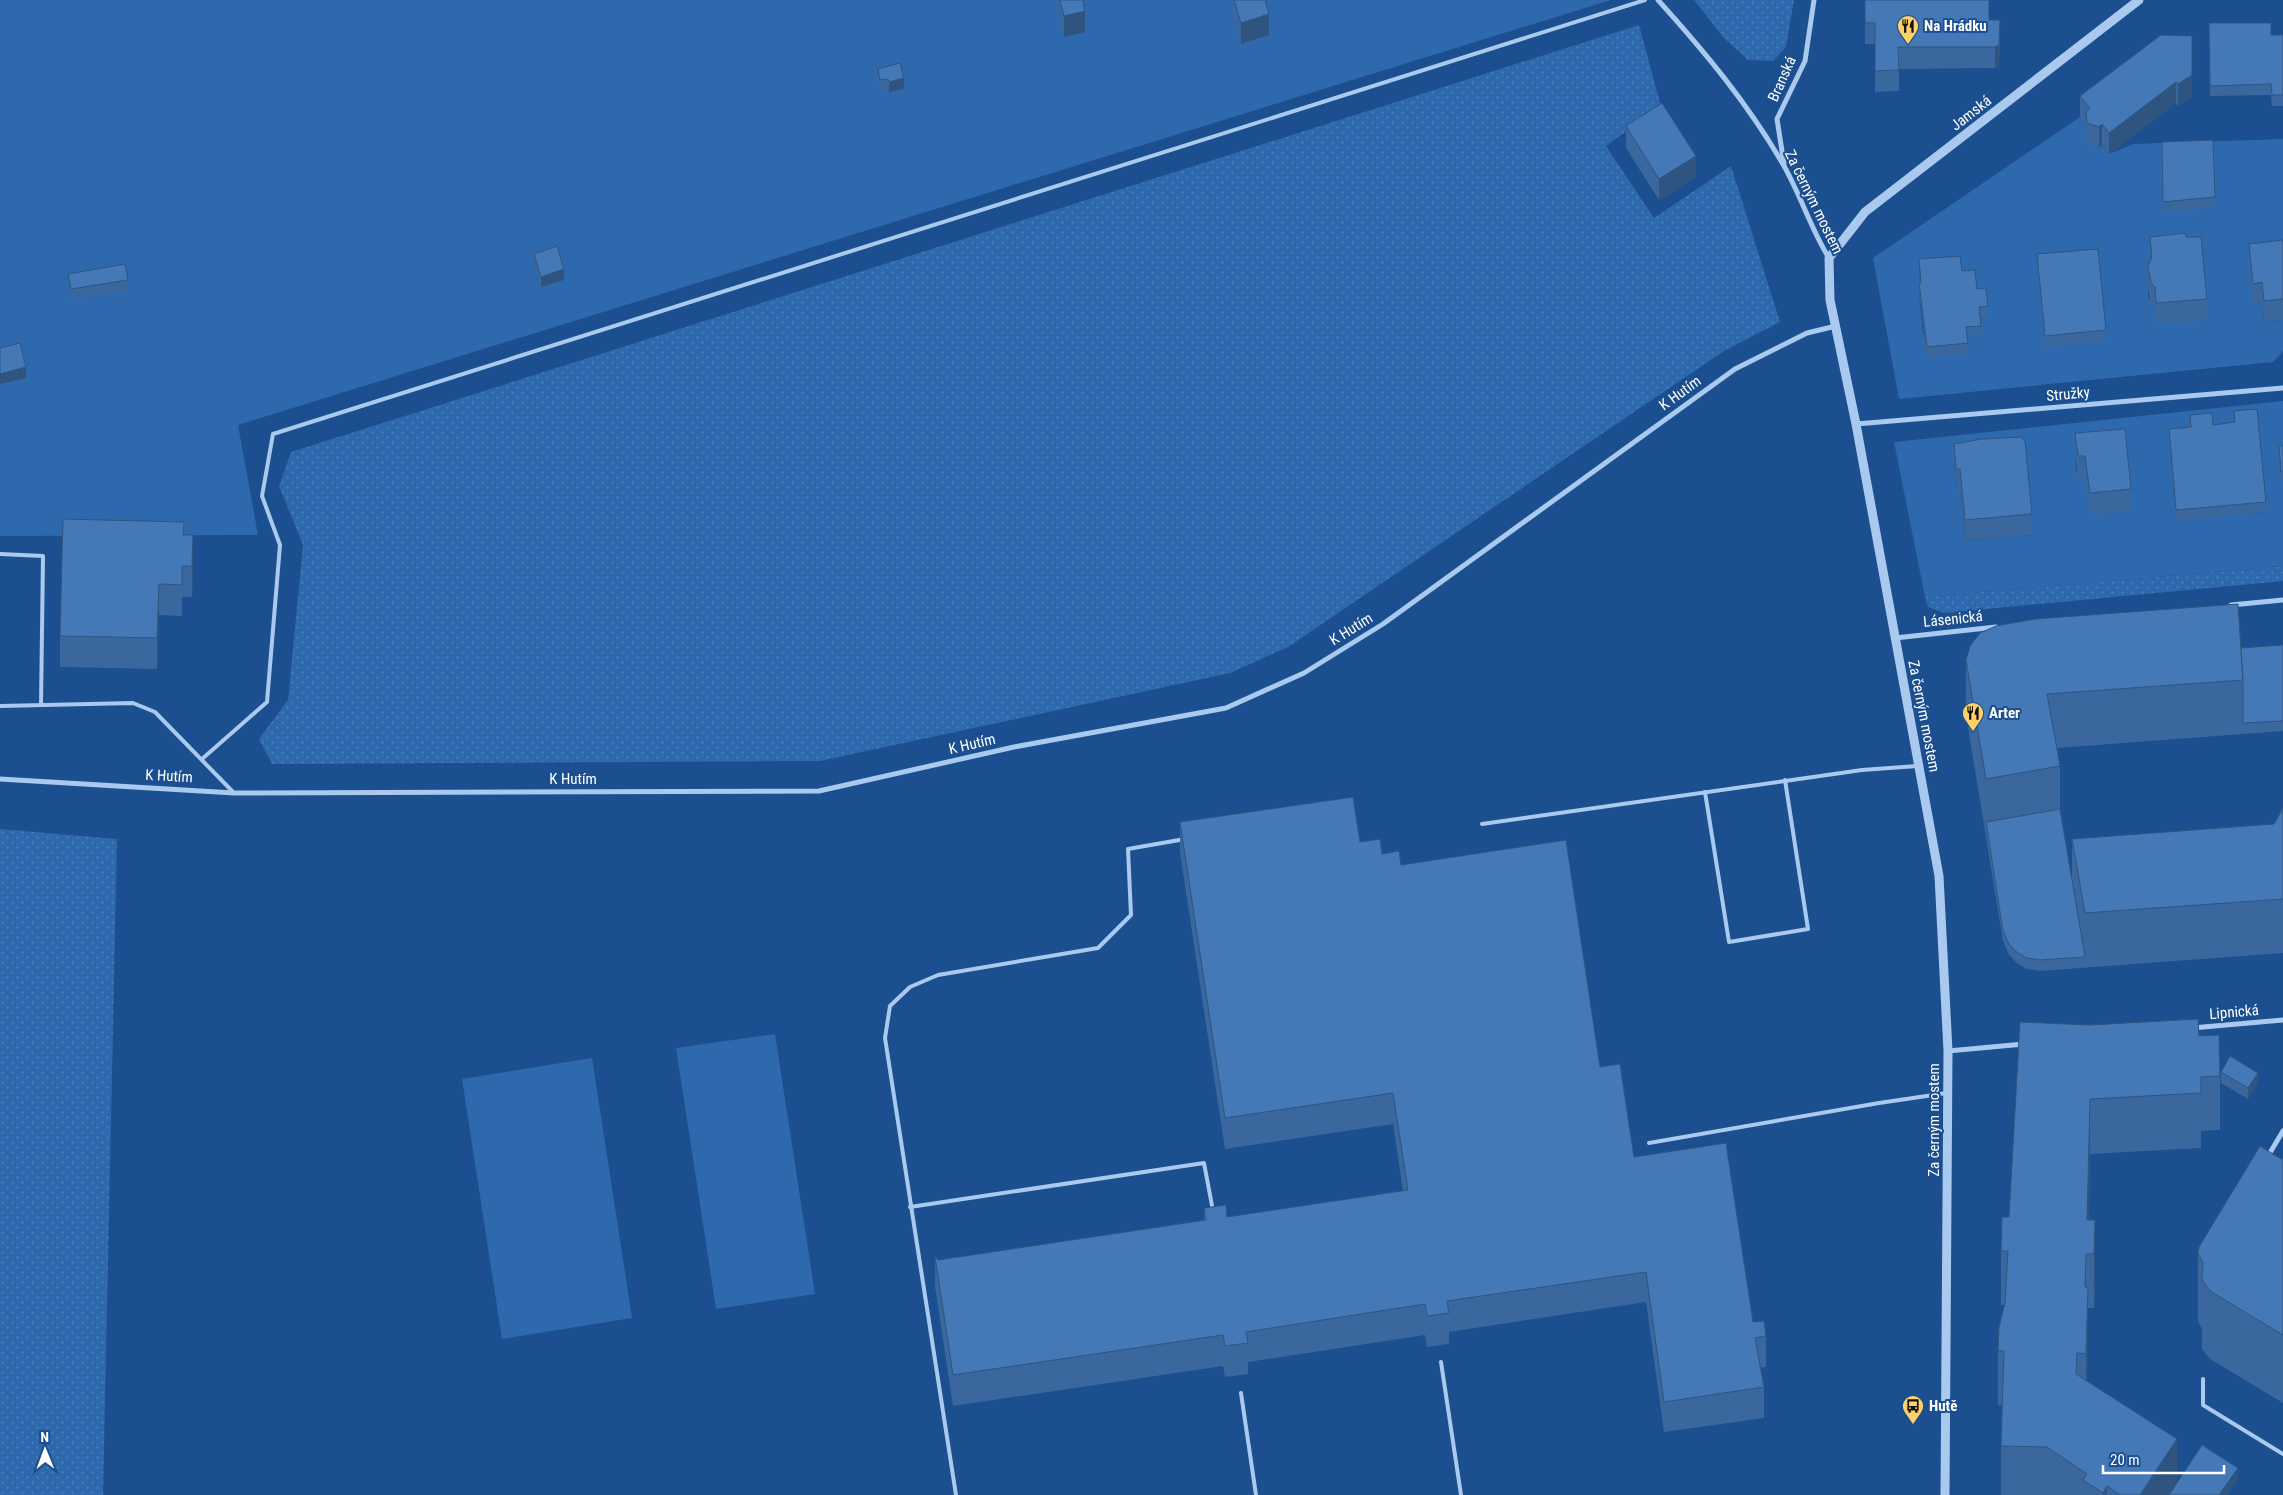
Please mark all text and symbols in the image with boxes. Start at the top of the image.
restaurant icon: Na Hrádku [1896,14,1920,45]
place label: Na Hrádku [1924,17,1987,35]
street label: Branská [1764,54,1800,104]
street label: Jamská [1947,92,1995,134]
street label: Za černým mostem [1781,147,1847,257]
street label: K Hutím [1656,372,1704,414]
street label: Stružky [2045,383,2091,405]
street label: Lásenická [1922,607,1984,631]
street label: K Hutím [1326,609,1376,649]
street label: Za černým mostem [1904,658,1944,774]
restaurant icon: Arter [1961,701,1985,732]
place label: Arter [1989,704,2020,722]
street label: K Hutím [947,730,997,758]
street label: K Hutím [145,766,193,786]
street label: K Hutím [549,770,597,788]
street label: Lipnická [2209,1001,2259,1023]
street label: Za černým mostem [1925,1063,1943,1177]
bus stop icon: Hutě [1901,1394,1925,1425]
place label: Hutě [1929,1397,1957,1415]
north arrow [20,1425,70,1475]
text: N [40,1429,49,1445]
scale bar [2103,1442,2224,1474]
text: 20 m [2110,1451,2140,1469]

